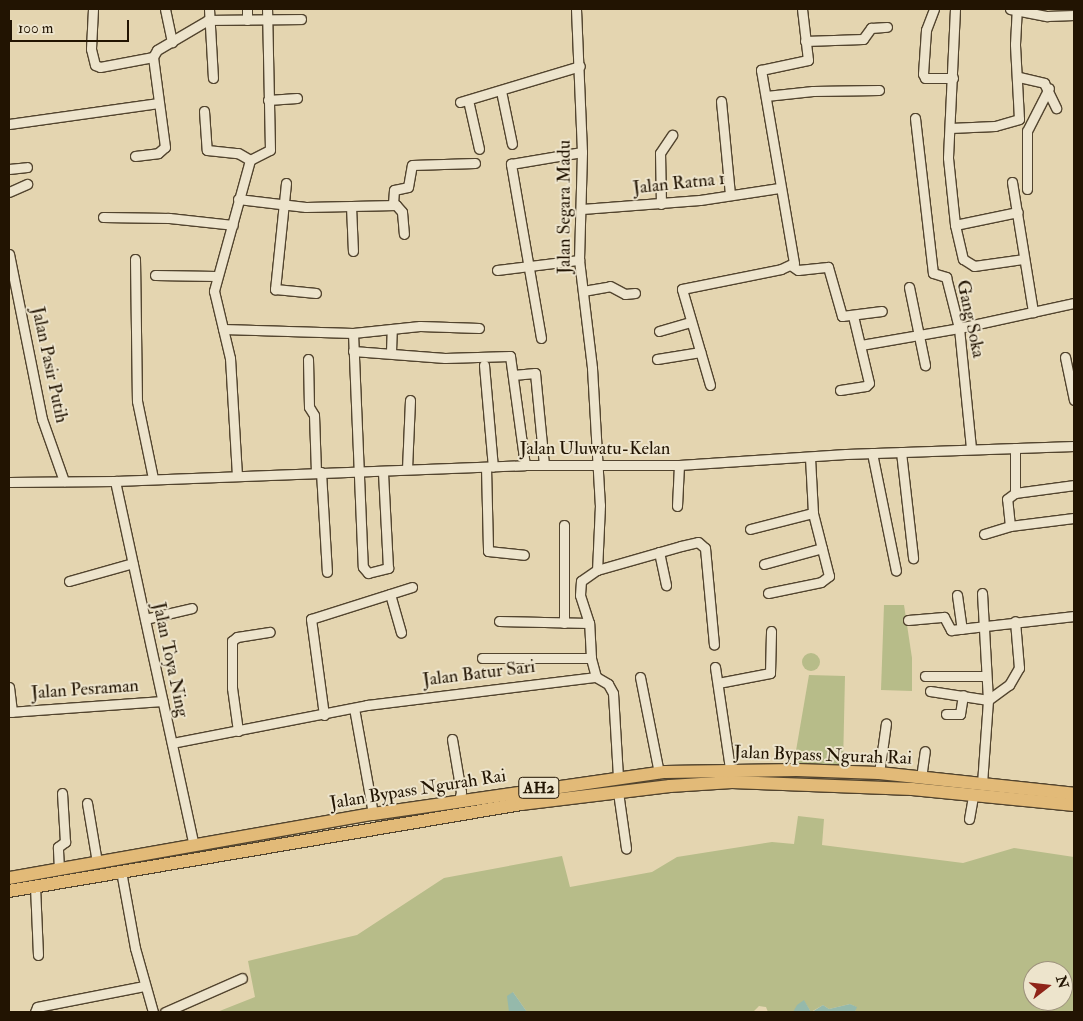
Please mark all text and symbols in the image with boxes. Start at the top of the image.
scale bar [12,10,131,42]
text: 100 m [18,19,53,38]
street label: Jalan Segara Madu [554,140,576,274]
street label: Jalan Ratna 1 [632,168,726,200]
street label: Gang Soka [951,278,989,360]
street label: Jalan Pasir Putih [26,305,72,425]
street label: Jalan Uluwatu-Kelan [520,438,670,460]
street label: Jalan Toya Ning [147,601,193,719]
street label: Jalan Batur Sari [422,656,536,692]
street label: Jalan Pesraman [30,675,140,705]
street label: Jalan Bypass Ngurah Rai [734,742,912,770]
street label: Jalan Bypass Ngurah Rai [328,765,508,815]
road number: AH2 [518,774,560,801]
north arrow [1023,961,1073,1011]
text: N [1052,974,1072,990]

